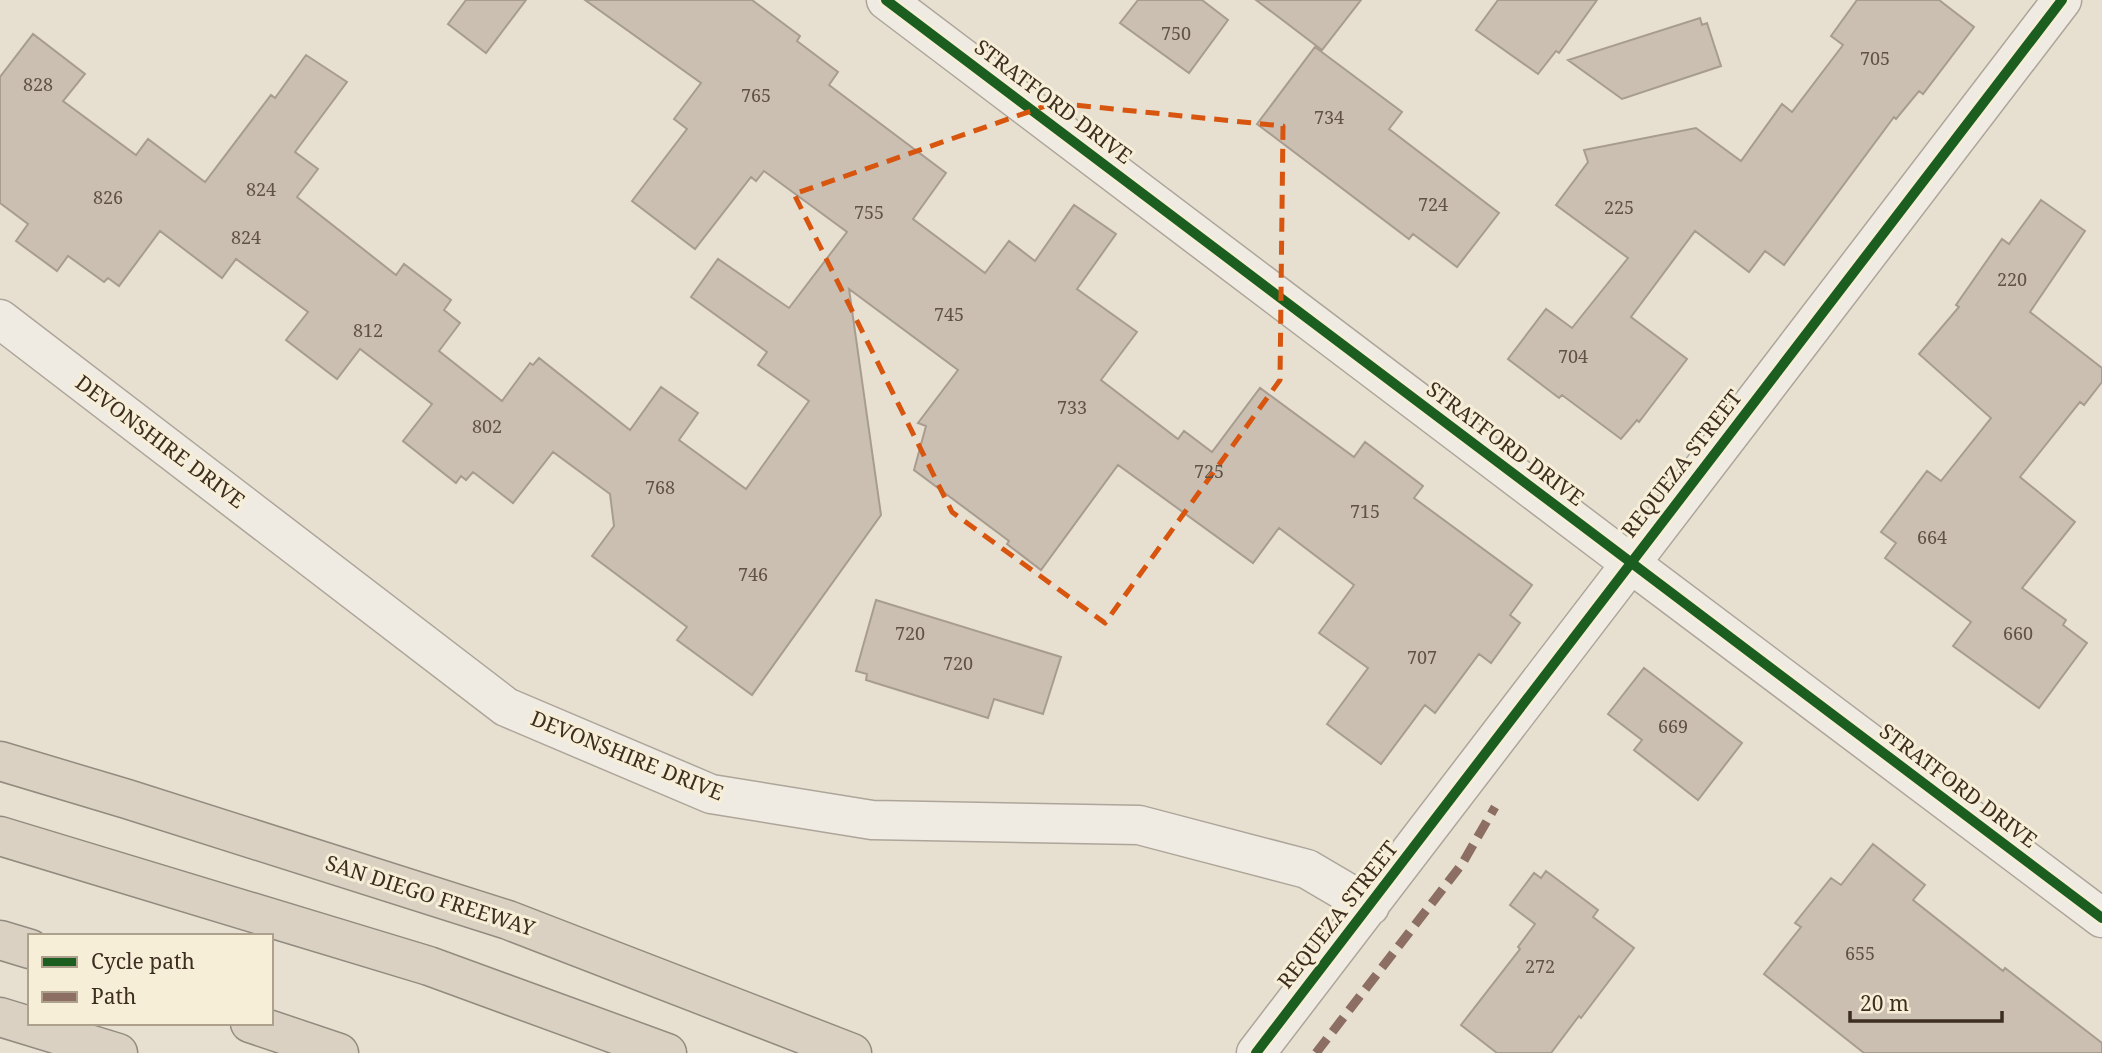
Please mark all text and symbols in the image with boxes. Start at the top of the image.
house number: 750 [1161,21,1191,45]
street label: STRATFORD DRIVE [969,33,1138,170]
house number: 705 [1860,46,1890,70]
house number: 828 [23,72,53,96]
house number: 765 [741,83,771,107]
house number: 734 [1314,105,1344,129]
house number: 824 [246,177,276,201]
house number: 826 [93,185,123,209]
house number: 724 [1418,192,1448,216]
house number: 225 [1604,195,1634,219]
house number: 755 [854,200,884,224]
house number: 824 [231,225,261,249]
house number: 220 [1997,267,2027,291]
house number: 745 [934,302,964,326]
house number: 812 [353,318,383,342]
house number: 704 [1558,344,1588,368]
street label: DEVONSHIRE DRIVE [70,368,251,514]
street label: STRATFORD DRIVE [1421,375,1590,512]
street label: REQUEZA STREET [1615,384,1748,543]
house number: 733 [1057,395,1087,419]
house number: 802 [472,414,502,438]
house number: 725 [1194,459,1224,483]
house number: 768 [645,475,675,499]
house number: 715 [1350,499,1380,523]
house number: 664 [1917,525,1947,549]
house number: 746 [738,562,768,586]
house number: 720 [895,621,925,645]
house number: 660 [2003,621,2033,645]
house number: 707 [1407,645,1437,669]
house number: 720 [943,651,973,675]
street label: DEVONSHIRE DRIVE [527,704,728,807]
house number: 669 [1658,714,1688,738]
street label: STRATFORD DRIVE [1874,717,2043,854]
street label: REQUEZA STREET [1271,835,1404,994]
street label: SAN DIEGO FREEWAY [322,848,539,942]
legend [28,934,273,1025]
house number: 655 [1845,941,1875,965]
text: Cycle path [91,947,195,975]
house number: 272 [1525,954,1555,978]
scale bar [1850,979,2002,1023]
text: Path [91,982,136,1010]
text: 20 m [1860,989,1909,1017]

